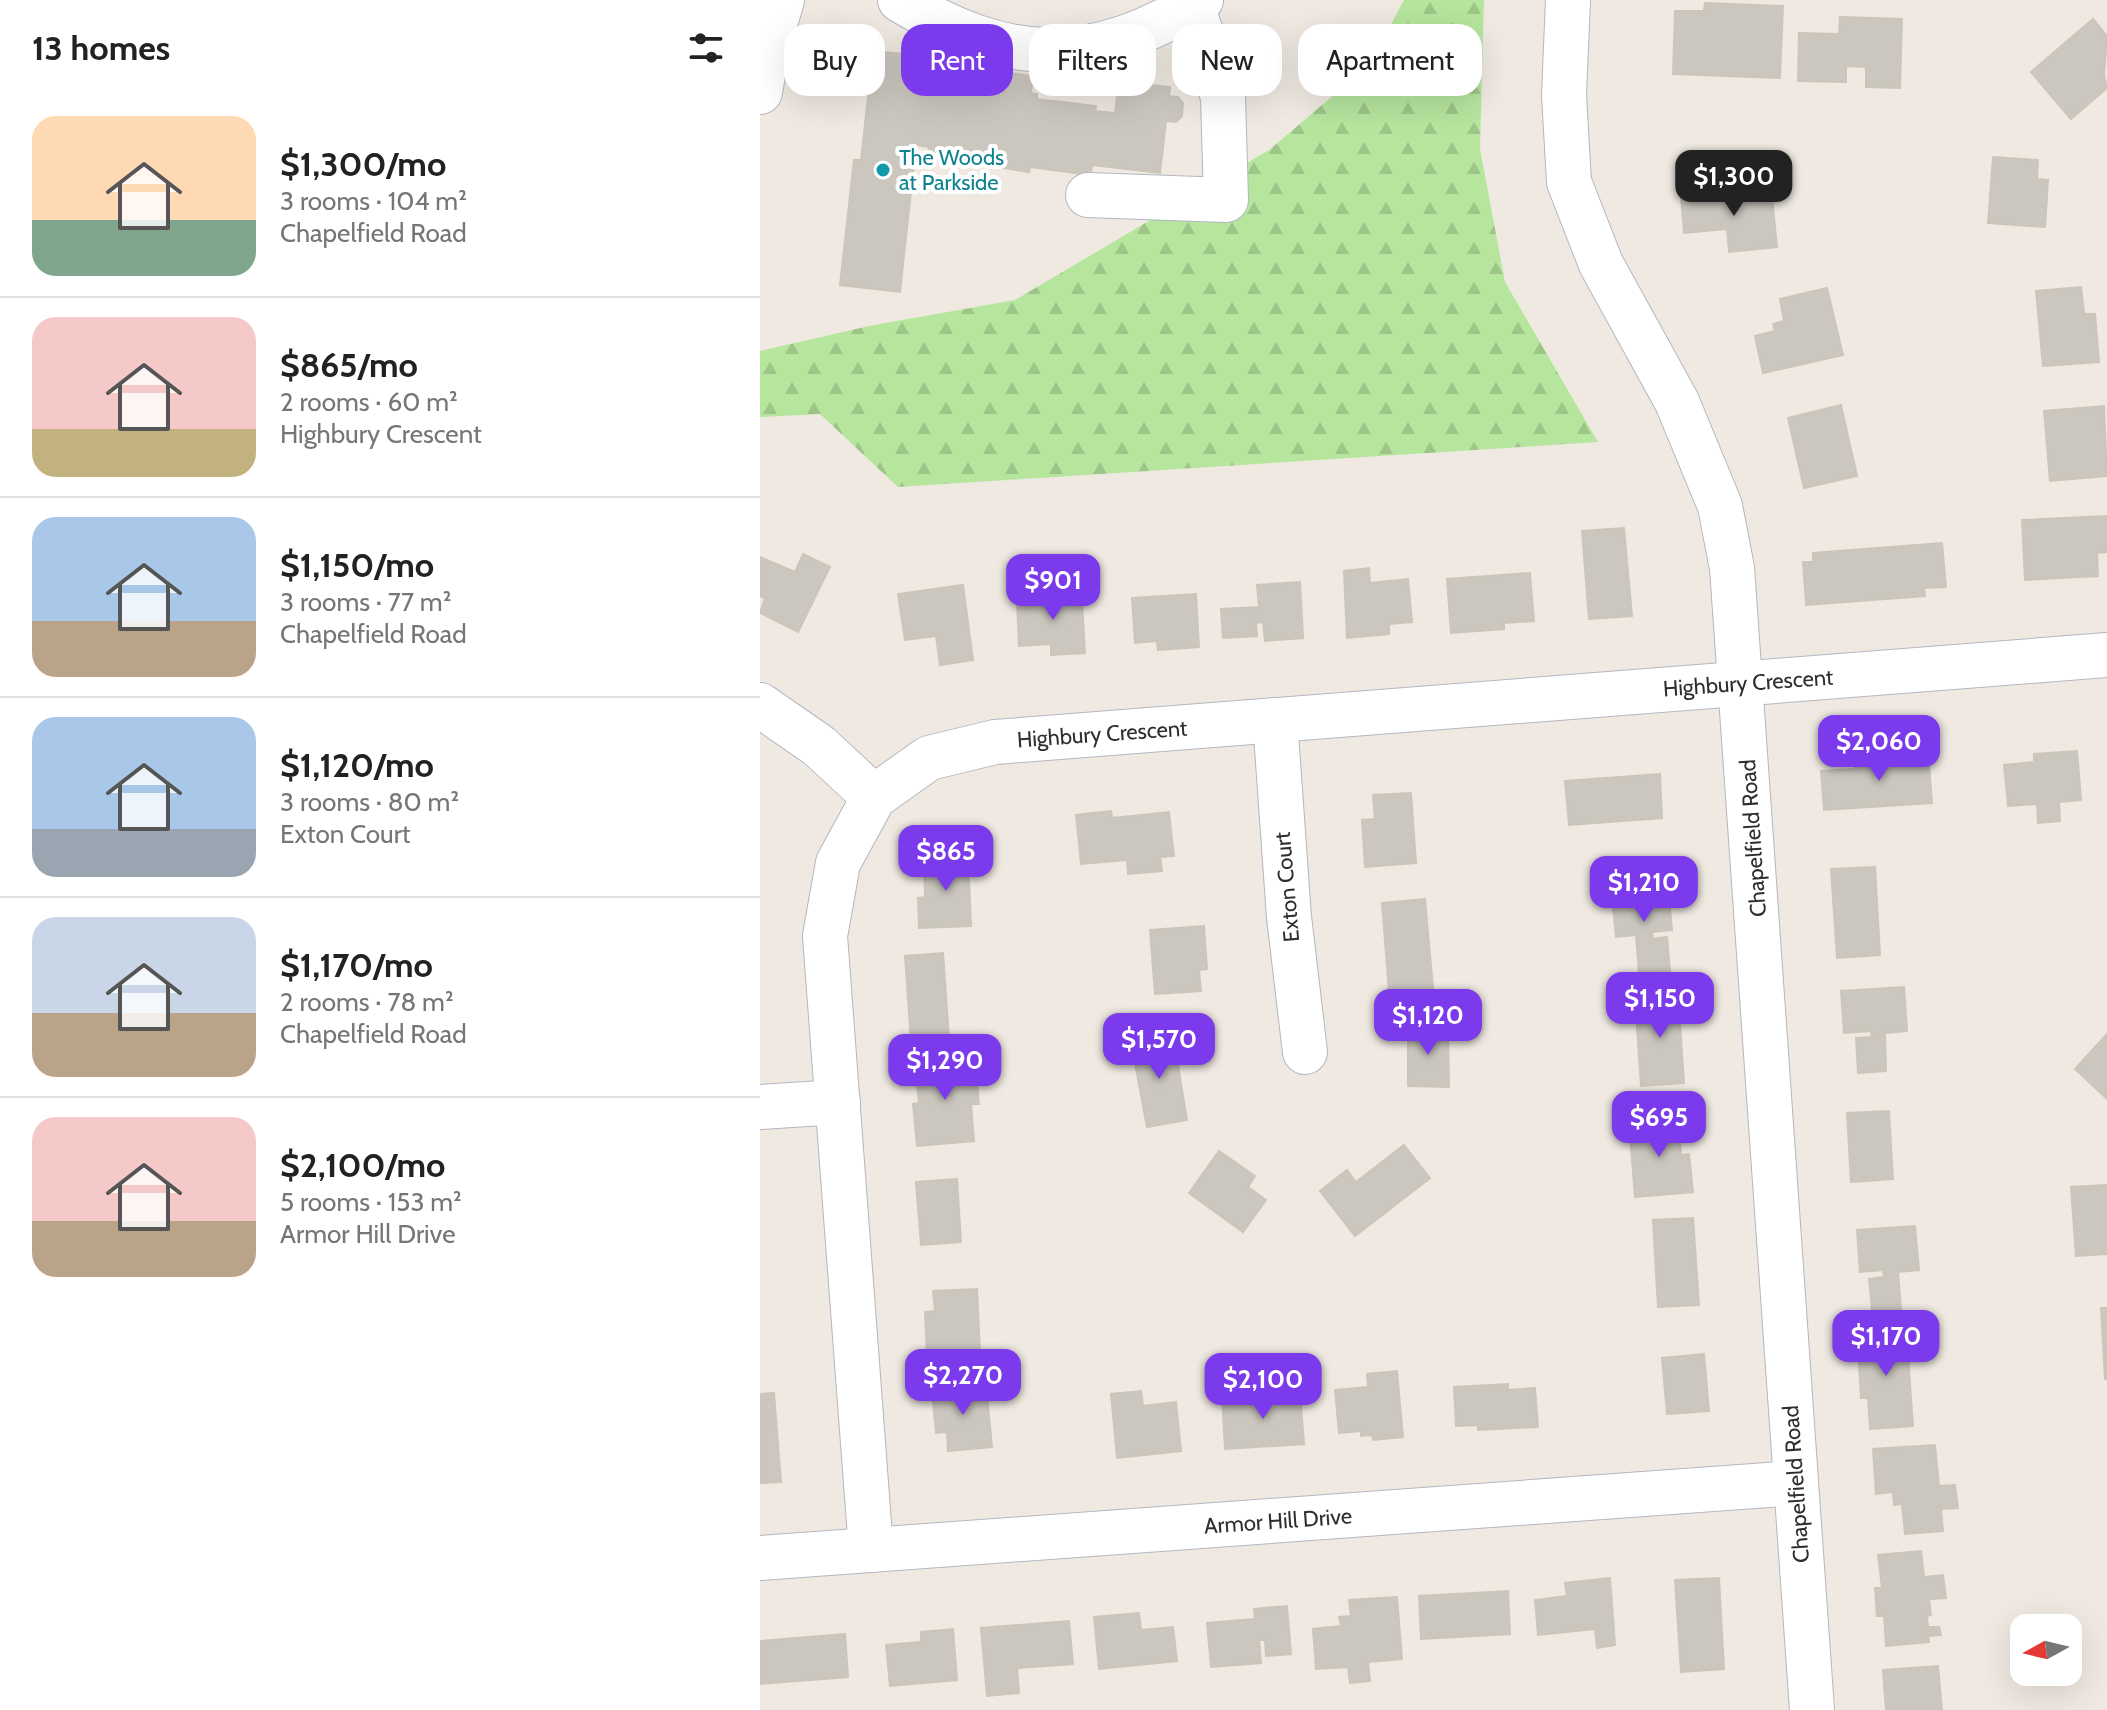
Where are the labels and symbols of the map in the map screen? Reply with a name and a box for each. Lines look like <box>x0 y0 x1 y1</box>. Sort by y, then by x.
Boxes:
place label: The Woods at Parkside <box>899 144 1004 196</box>
pin: $1,300 <box>1669 150 1799 218</box>
marker: The Woods at Parkside <box>874 161 892 179</box>
pin: $901 <box>1006 554 1100 622</box>
street label: Highbury Crescent <box>1662 664 1835 702</box>
street label: Highbury Crescent <box>1016 715 1189 753</box>
pin: $2,060 <box>1814 715 1944 783</box>
street label: Chapelfield Road <box>1734 758 1772 918</box>
pin: $865 <box>899 825 993 893</box>
street label: Exton Court <box>1269 830 1305 943</box>
pin: $1,210 <box>1579 856 1709 924</box>
pin: $1,150 <box>1595 972 1725 1040</box>
pin: $1,120 <box>1363 989 1493 1057</box>
pin: $1,570 <box>1094 1013 1224 1081</box>
pin: $1,290 <box>880 1034 1010 1102</box>
pin: $695 <box>1612 1091 1706 1159</box>
pin: $1,170 <box>1821 1310 1951 1378</box>
pin: $2,270 <box>898 1349 1028 1417</box>
pin: $2,100 <box>1198 1353 1328 1421</box>
street label: Chapelfield Road <box>1777 1404 1815 1564</box>
street label: Armor Hill Drive <box>1203 1502 1353 1540</box>
north arrow <box>2010 1614 2082 1686</box>

